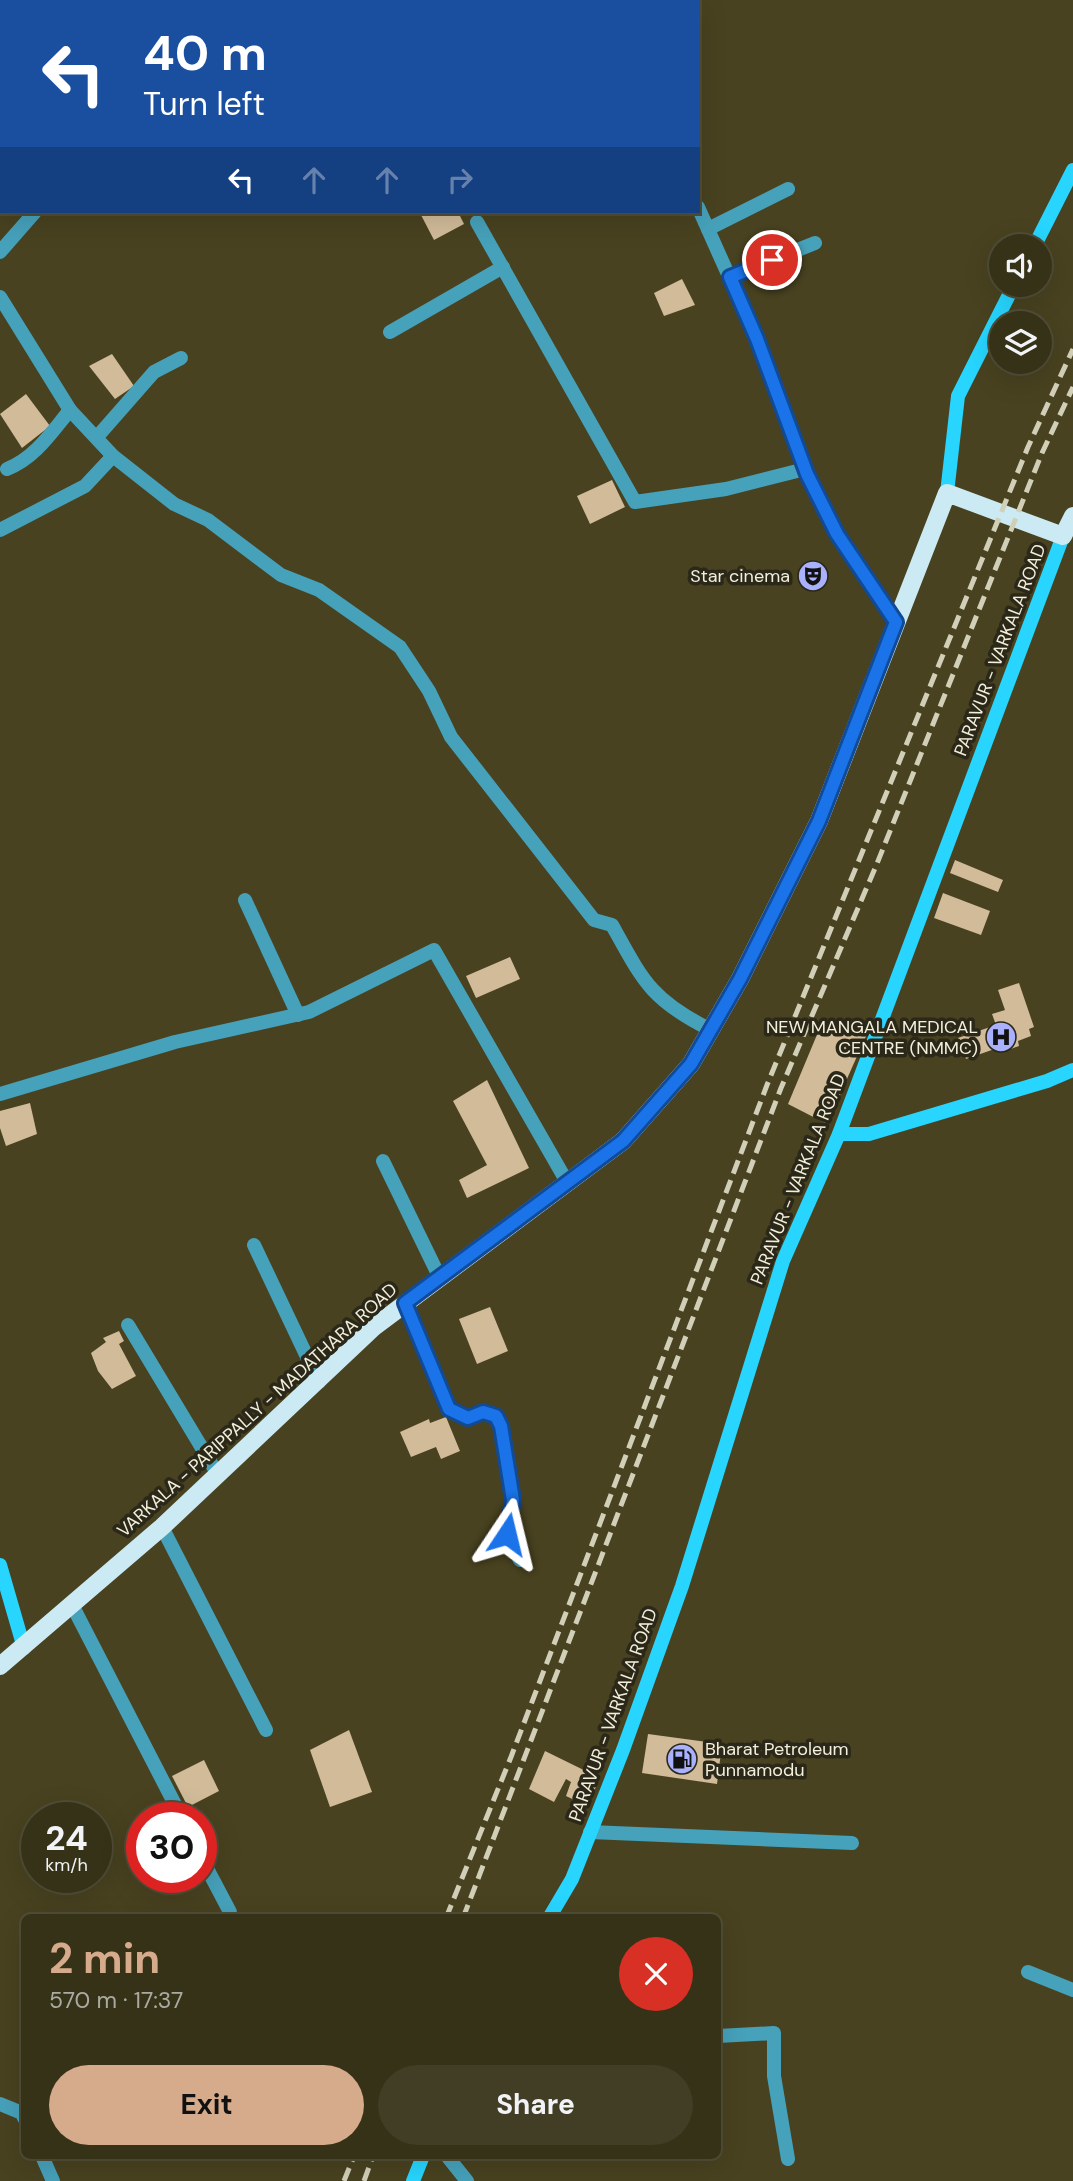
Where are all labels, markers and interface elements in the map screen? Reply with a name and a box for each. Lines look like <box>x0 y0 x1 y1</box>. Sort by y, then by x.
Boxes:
text: 40 m <box>143 21 267 85</box>
icon: left <box>28 28 119 119</box>
text: Turn left <box>143 83 265 125</box>
icon: left <box>222 161 260 199</box>
icon: ahead <box>295 161 333 199</box>
icon: ahead <box>368 161 406 199</box>
icon: right <box>441 161 479 199</box>
pin <box>742 230 802 290</box>
map controls <box>989 234 1052 374</box>
button: sound <box>989 234 1052 297</box>
icon: arrive <box>753 241 791 279</box>
button: layers <box>989 311 1052 374</box>
street label: PARAVUR - VARKALA ROAD <box>948 541 1052 759</box>
theatre icon: Star cinema <box>796 559 830 593</box>
place label: Star cinema <box>690 564 790 588</box>
place label: NEW MANGALA MEDICAL CENTRE (NMMC) <box>766 1015 978 1060</box>
hospital icon: NEW MANGALA MEDICAL CENTRE (NMMC) <box>984 1020 1018 1054</box>
street label: PARAVUR - VARKALA ROAD <box>745 1070 851 1288</box>
street label: VARKALA - PARIPPALLY - MADATHARA ROAD <box>112 1278 402 1542</box>
position arrow <box>470 1497 544 1571</box>
street label: PARAVUR - VARKALA ROAD <box>563 1605 663 1825</box>
place label: Bharat Petroleum Punnamodu <box>705 1737 849 1782</box>
fuel station icon: Bharat Petroleum Punnamodu <box>665 1742 699 1776</box>
speed limit sign: 30 <box>126 1802 217 1893</box>
text: 24 <box>45 1815 88 1861</box>
text: km/h <box>45 1853 88 1877</box>
text: 2 min <box>49 1931 160 1986</box>
button: close <box>619 1937 693 2011</box>
text: 570 m · 17:37 <box>49 1985 183 2015</box>
button: Exit <box>49 2065 364 2145</box>
button: Share <box>378 2065 693 2145</box>

